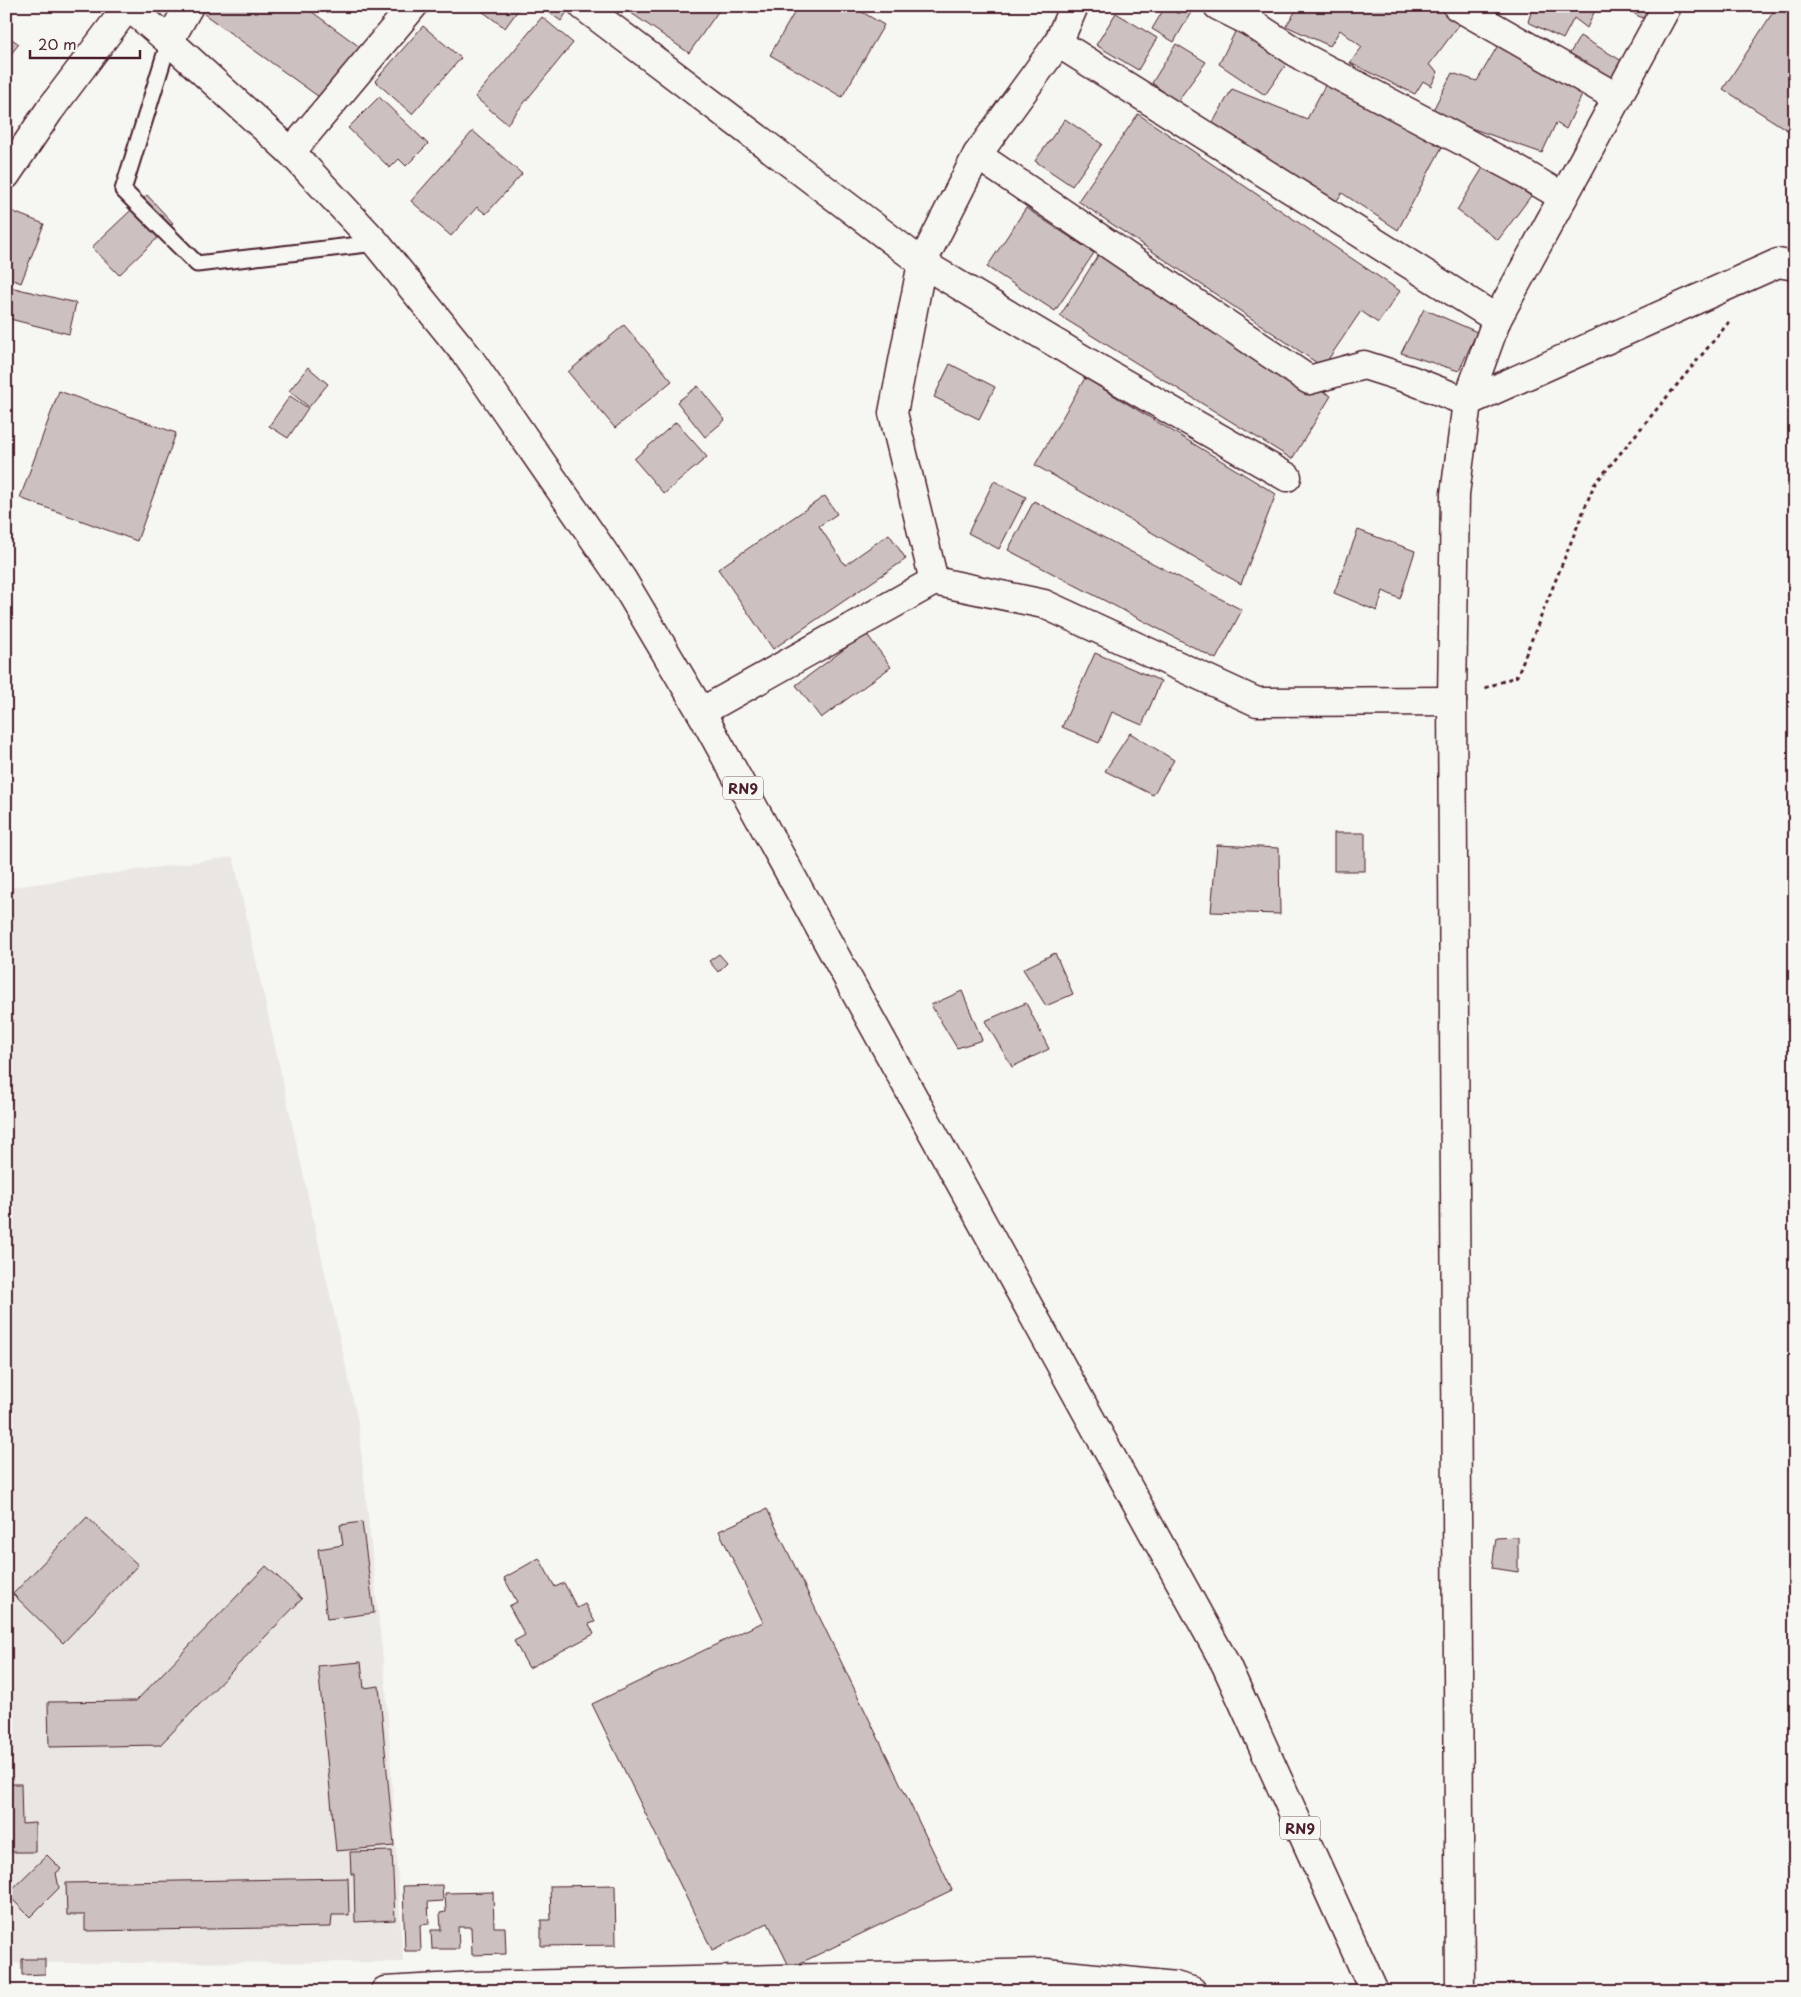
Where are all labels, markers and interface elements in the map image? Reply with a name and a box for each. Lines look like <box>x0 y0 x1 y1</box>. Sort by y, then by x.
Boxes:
scale bar <box>30 28 140 60</box>
text: 20 m <box>38 32 77 55</box>
road number: RN9 <box>723 776 763 800</box>
road number: RN9 <box>1280 1816 1320 1840</box>

